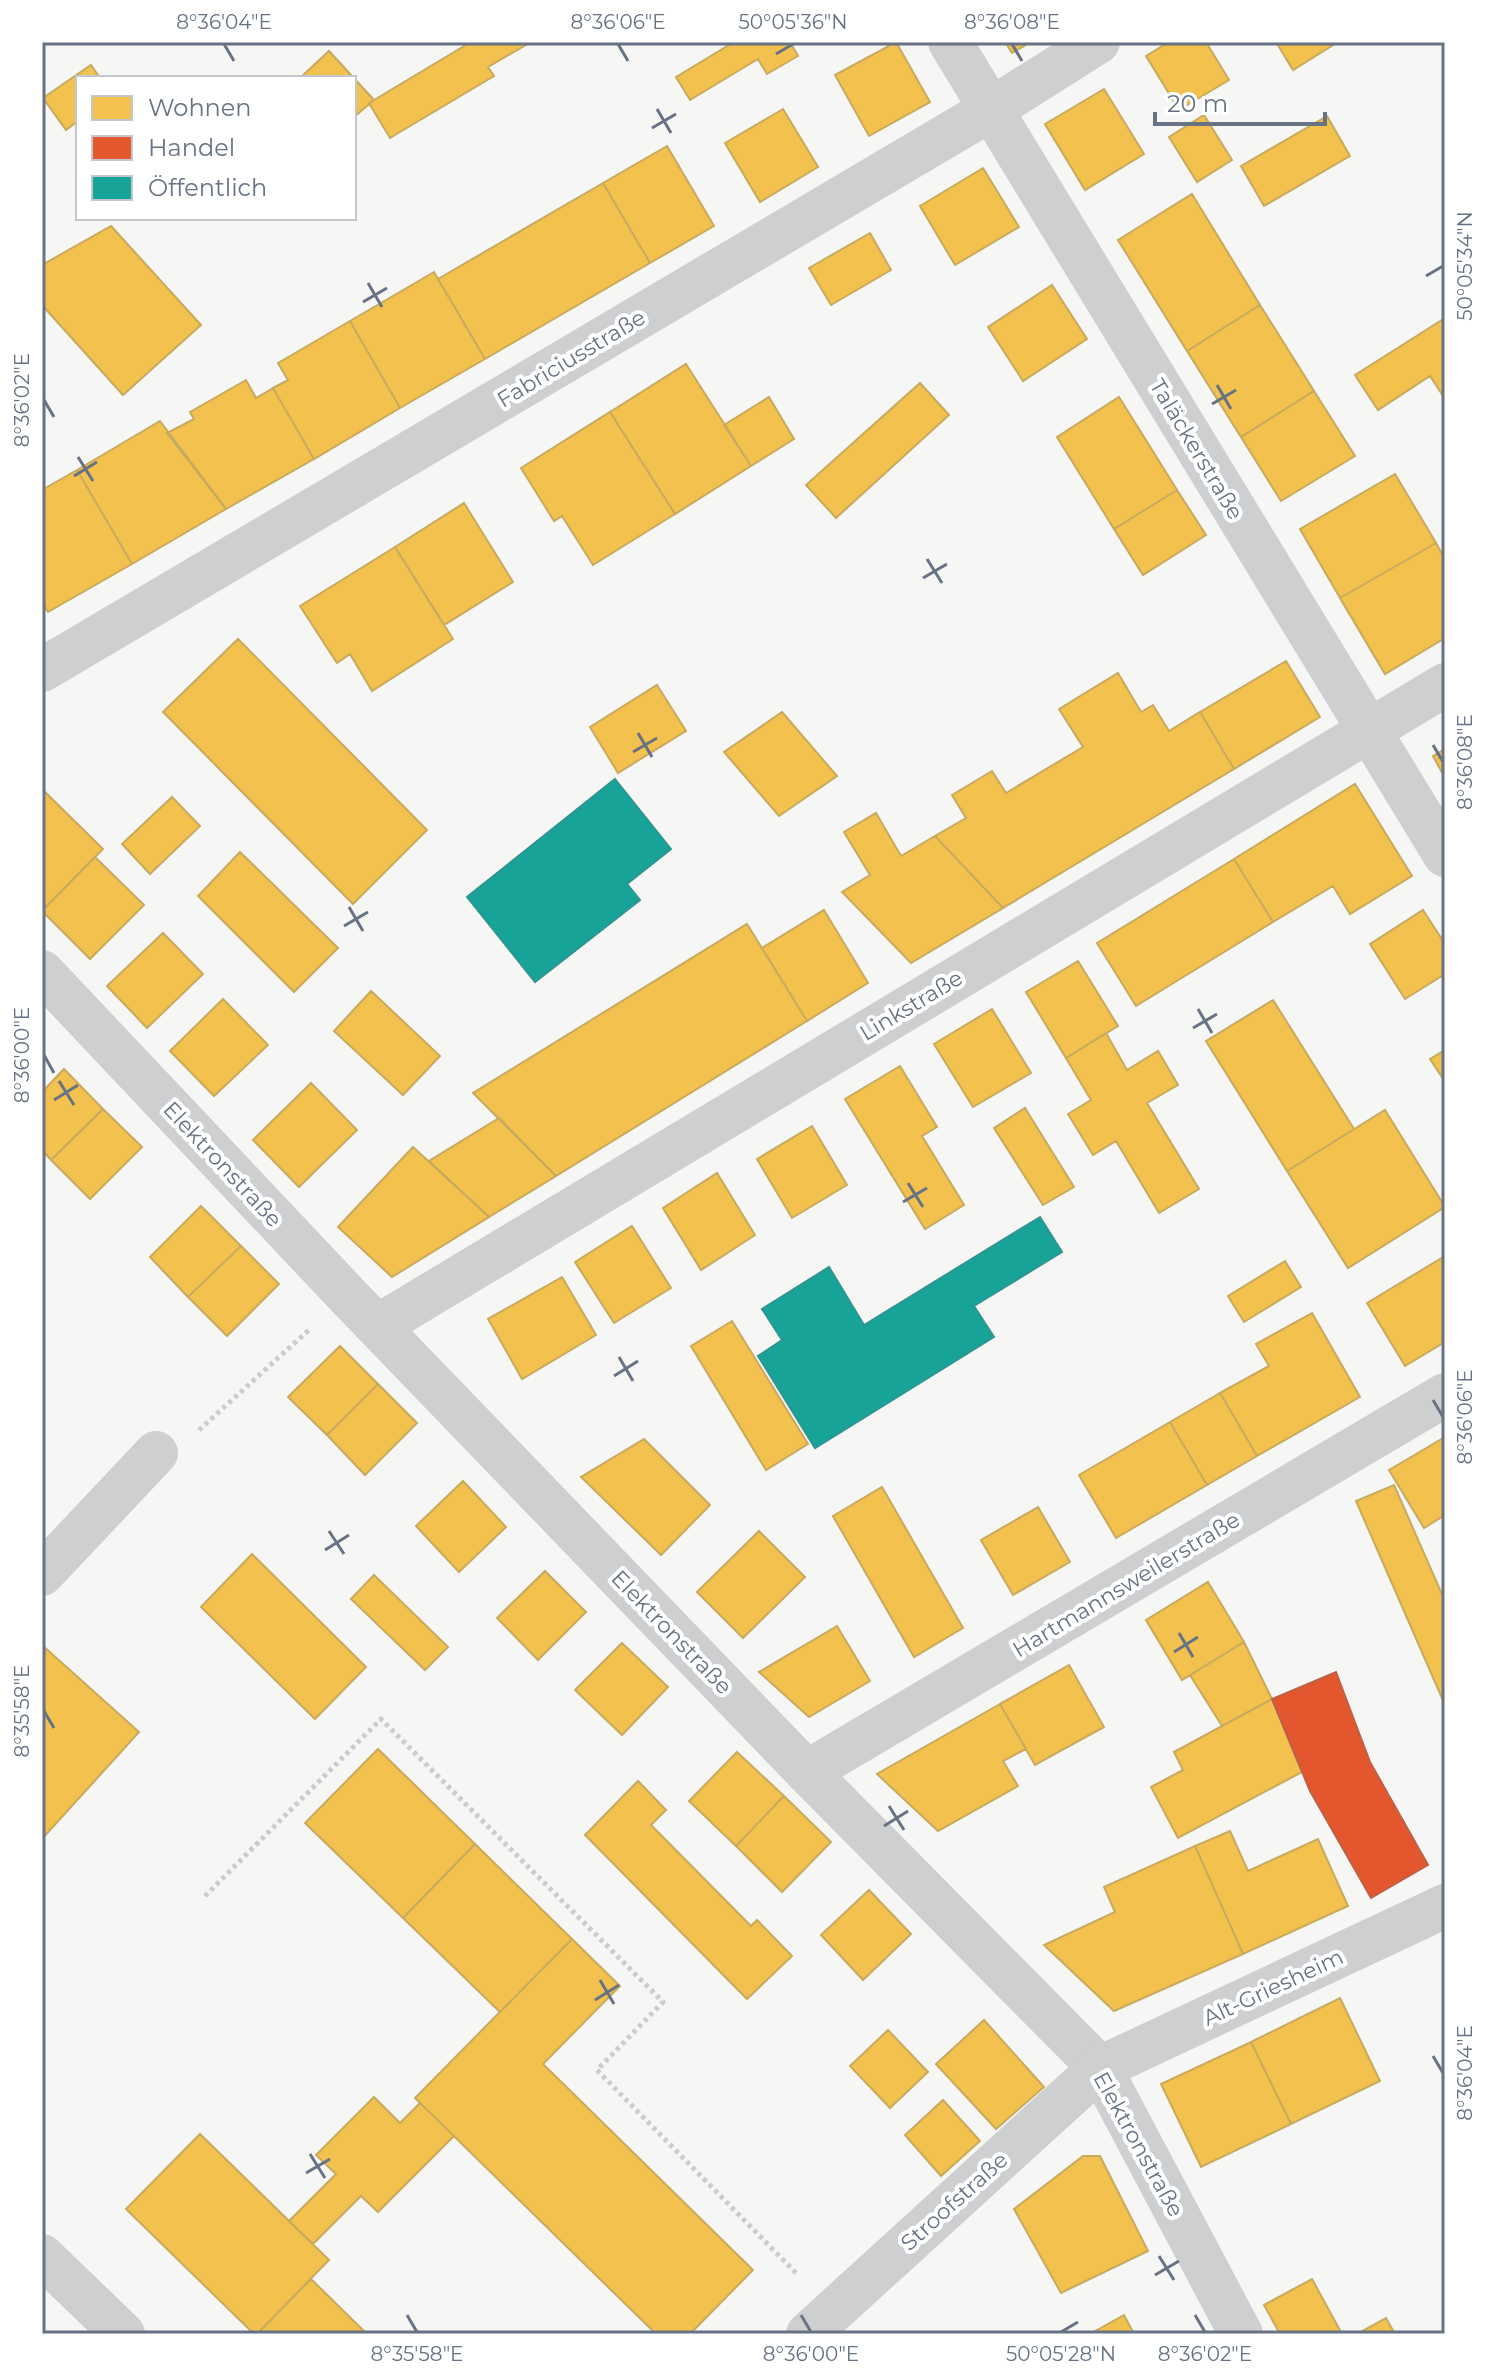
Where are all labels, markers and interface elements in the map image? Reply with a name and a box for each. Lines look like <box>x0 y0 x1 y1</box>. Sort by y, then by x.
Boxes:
text: 8°36'04"E <box>176 10 272 34</box>
text: 8°36'06"E <box>570 10 666 34</box>
text: 50°05'36"N <box>738 10 848 34</box>
text: 8°36'08"E <box>964 10 1060 34</box>
legend <box>76 76 356 220</box>
scale bar <box>1155 76 1325 126</box>
text: 20 m <box>1167 89 1228 118</box>
text: Wohnen <box>148 93 252 122</box>
text: Handel <box>148 133 235 162</box>
text: Öffentlich <box>148 173 267 202</box>
text: 50°05'34"N <box>1453 211 1477 321</box>
street label: Fabriciusstraße <box>492 304 650 413</box>
text: 8°36'02"E <box>10 353 34 447</box>
street label: Taläckerstraße <box>1144 374 1249 525</box>
text: 8°36'08"E <box>1453 714 1477 810</box>
street label: Linkstraße <box>855 964 968 1047</box>
text: 8°36'00"E <box>10 1007 34 1103</box>
street label: Elektronstraße <box>158 1096 288 1233</box>
text: 8°36'06"E <box>1453 1369 1477 1465</box>
street label: Hartmannsweilerstraße <box>1008 1506 1245 1663</box>
street label: Elektronstraße <box>606 1565 738 1700</box>
text: 8°35'58"E <box>10 1664 34 1758</box>
street label: Alt-Griesheim <box>1199 1943 1348 2032</box>
text: 8°36'04"E <box>1453 2025 1477 2121</box>
street label: Elektronstraße <box>1088 2067 1190 2222</box>
street label: Stroofstraße <box>895 2146 1013 2256</box>
text: 8°35'58"E <box>370 2342 464 2366</box>
text: 8°36'00"E <box>763 2342 859 2366</box>
text: 50°05'28"N <box>1006 2342 1116 2366</box>
text: 8°36'02"E <box>1158 2342 1252 2366</box>

